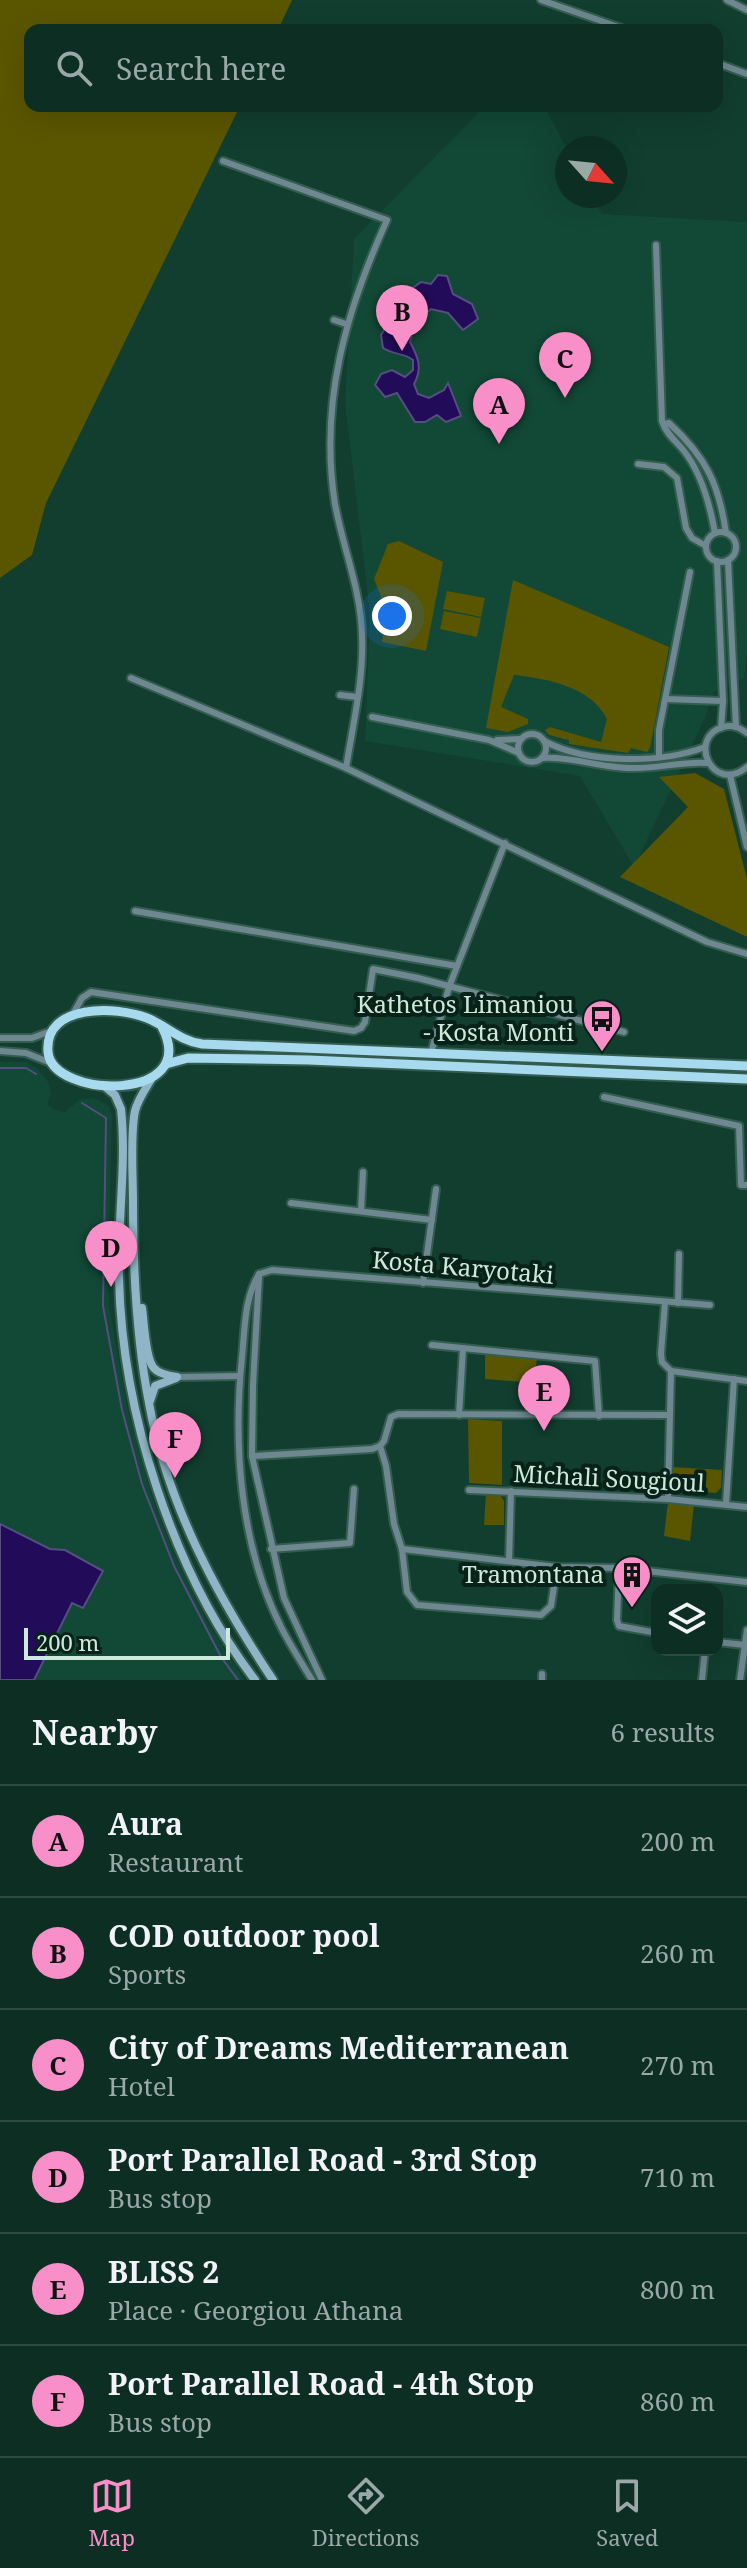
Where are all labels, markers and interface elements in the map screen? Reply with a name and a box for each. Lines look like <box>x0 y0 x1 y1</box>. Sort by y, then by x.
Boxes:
search box <box>24 24 723 112</box>
icon: search <box>52 46 96 90</box>
text: Search here <box>116 48 286 89</box>
north arrow <box>555 136 627 208</box>
pin: B <box>376 285 428 351</box>
pin: C <box>539 332 591 398</box>
pin: A <box>473 378 525 444</box>
your location <box>372 596 412 636</box>
place label: Kathetos Limaniou - Kosta Monti <box>357 987 574 1048</box>
bus stop icon: Kathetos Limaniou - Kosta Monti <box>581 998 623 1053</box>
pin: D <box>85 1221 137 1287</box>
street label: Kosta Karyotaki <box>371 1242 555 1291</box>
pin: E <box>518 1365 570 1431</box>
pin: F <box>149 1412 201 1478</box>
street label: Michali Sougioul <box>513 1456 706 1499</box>
building icon: Tramontana <box>611 1554 653 1609</box>
place label: Tramontana <box>462 1557 604 1590</box>
map controls <box>651 1584 723 1656</box>
button: layers <box>651 1584 723 1656</box>
scale bar <box>24 1624 230 1660</box>
text: 200 m <box>36 1627 99 1657</box>
text: Nearby <box>32 1709 158 1755</box>
text: 6 results <box>610 1714 715 1750</box>
text: Aura <box>108 1803 183 1844</box>
text: A <box>48 1823 68 1859</box>
text: 200 m <box>640 1823 715 1859</box>
text: Restaurant <box>108 1844 243 1880</box>
text: COD outdoor pool <box>108 1915 380 1956</box>
text: B <box>49 1935 67 1971</box>
text: 260 m <box>640 1935 715 1971</box>
text: Sports <box>108 1956 186 1992</box>
text: City of Dreams Mediterranean <box>108 2027 569 2068</box>
text: C <box>49 2047 67 2083</box>
text: 270 m <box>640 2047 715 2083</box>
text: Hotel <box>108 2068 175 2104</box>
text: Port Parallel Road - 3rd Stop <box>108 2139 537 2180</box>
text: D <box>48 2159 68 2195</box>
text: 710 m <box>640 2159 715 2195</box>
text: Bus stop <box>108 2180 212 2216</box>
text: BLISS 2 <box>108 2251 219 2292</box>
text: E <box>50 2271 66 2307</box>
text: 800 m <box>640 2271 715 2307</box>
text: Place · Georgiou Athana <box>108 2292 403 2328</box>
text: Port Parallel Road - 4th Stop <box>108 2363 534 2404</box>
text: F <box>50 2383 66 2419</box>
text: 860 m <box>640 2383 715 2419</box>
text: Bus stop <box>108 2404 212 2440</box>
tab: Map <box>88 2474 135 2552</box>
tab: Directions <box>312 2474 419 2552</box>
tab: Saved <box>596 2474 659 2552</box>

